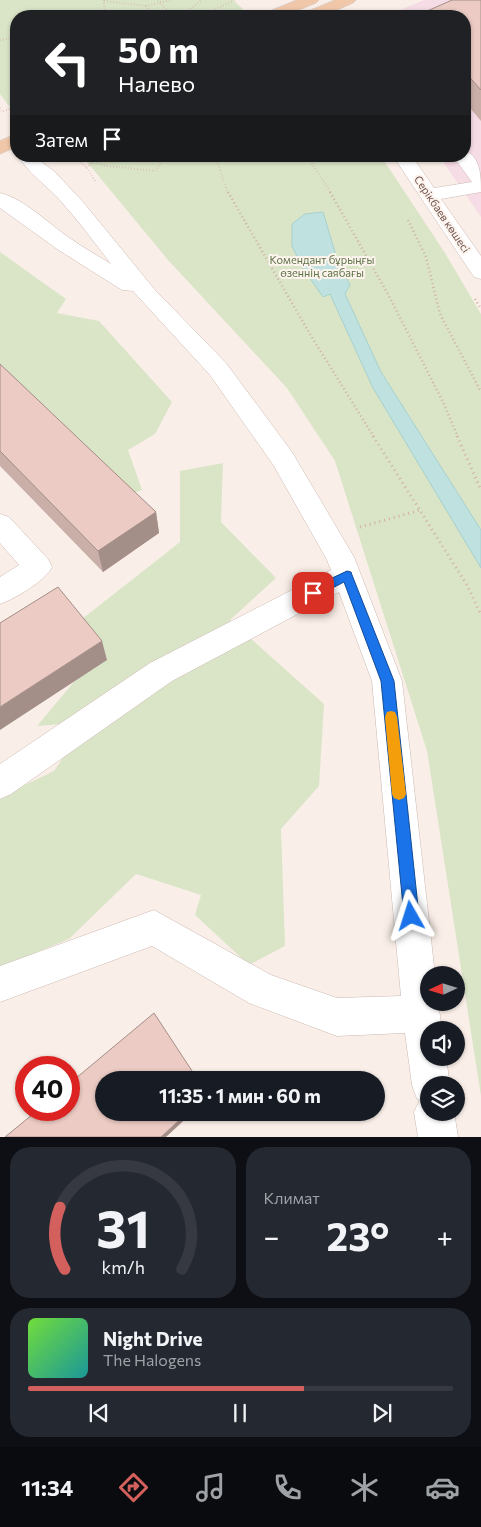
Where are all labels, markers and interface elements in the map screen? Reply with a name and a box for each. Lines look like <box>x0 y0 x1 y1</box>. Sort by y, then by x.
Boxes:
text: 50 m <box>118 27 199 70</box>
icon: left <box>35 30 100 95</box>
text: Налево <box>118 70 195 97</box>
icon: arrive <box>98 125 126 153</box>
text: Затем <box>35 128 88 151</box>
street label: Серікбаев көшесі <box>412 173 473 255</box>
park label: Комендант бұрыңғы өзеннің саябағы <box>270 253 374 279</box>
pin <box>292 572 334 614</box>
icon: arrive <box>299 579 327 607</box>
position arrow <box>384 889 436 941</box>
north arrow <box>420 966 465 1011</box>
map controls <box>420 966 465 1121</box>
button: sound <box>420 1021 465 1066</box>
speed limit sign: 40 <box>15 1056 80 1121</box>
button: layers <box>420 1076 465 1121</box>
text: 11:35 · 1 мин · 60 m <box>159 1084 321 1107</box>
text: Климат <box>264 1188 320 1207</box>
text: 31 <box>96 1195 150 1259</box>
text: 23° <box>327 1212 389 1259</box>
text: − <box>264 1219 279 1253</box>
text: + <box>437 1219 453 1253</box>
text: km/h <box>101 1256 144 1278</box>
text: Night Drive <box>103 1327 203 1350</box>
text: The Halogens <box>103 1350 201 1369</box>
icon: previous <box>85 1399 113 1427</box>
icon: pause <box>226 1399 254 1427</box>
icon: next <box>368 1399 396 1427</box>
icon: directions <box>116 1470 151 1505</box>
icon: music <box>193 1470 228 1505</box>
icon: phone <box>270 1470 305 1505</box>
icon: climate <box>347 1470 382 1505</box>
icon: car <box>425 1470 460 1505</box>
text: 11:34 <box>21 1474 73 1501</box>

